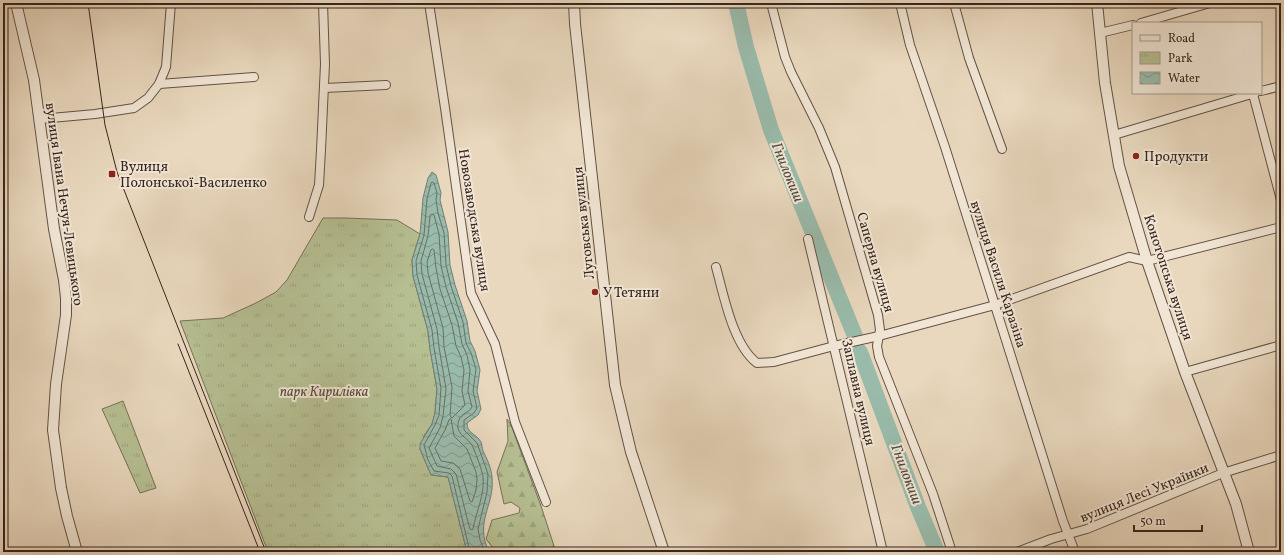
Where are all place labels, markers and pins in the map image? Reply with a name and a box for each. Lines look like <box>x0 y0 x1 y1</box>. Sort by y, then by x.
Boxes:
place label: Продукти <box>1144 148 1209 167</box>
marker: Продукти <box>1131 151 1141 161</box>
place label: Вулиця Полонської-Василенко <box>120 158 267 193</box>
marker: Вулиця Полонської-Василенко <box>107 169 117 179</box>
place label: У Тетяни <box>603 284 660 303</box>
marker: У Тетяни <box>590 287 600 297</box>

